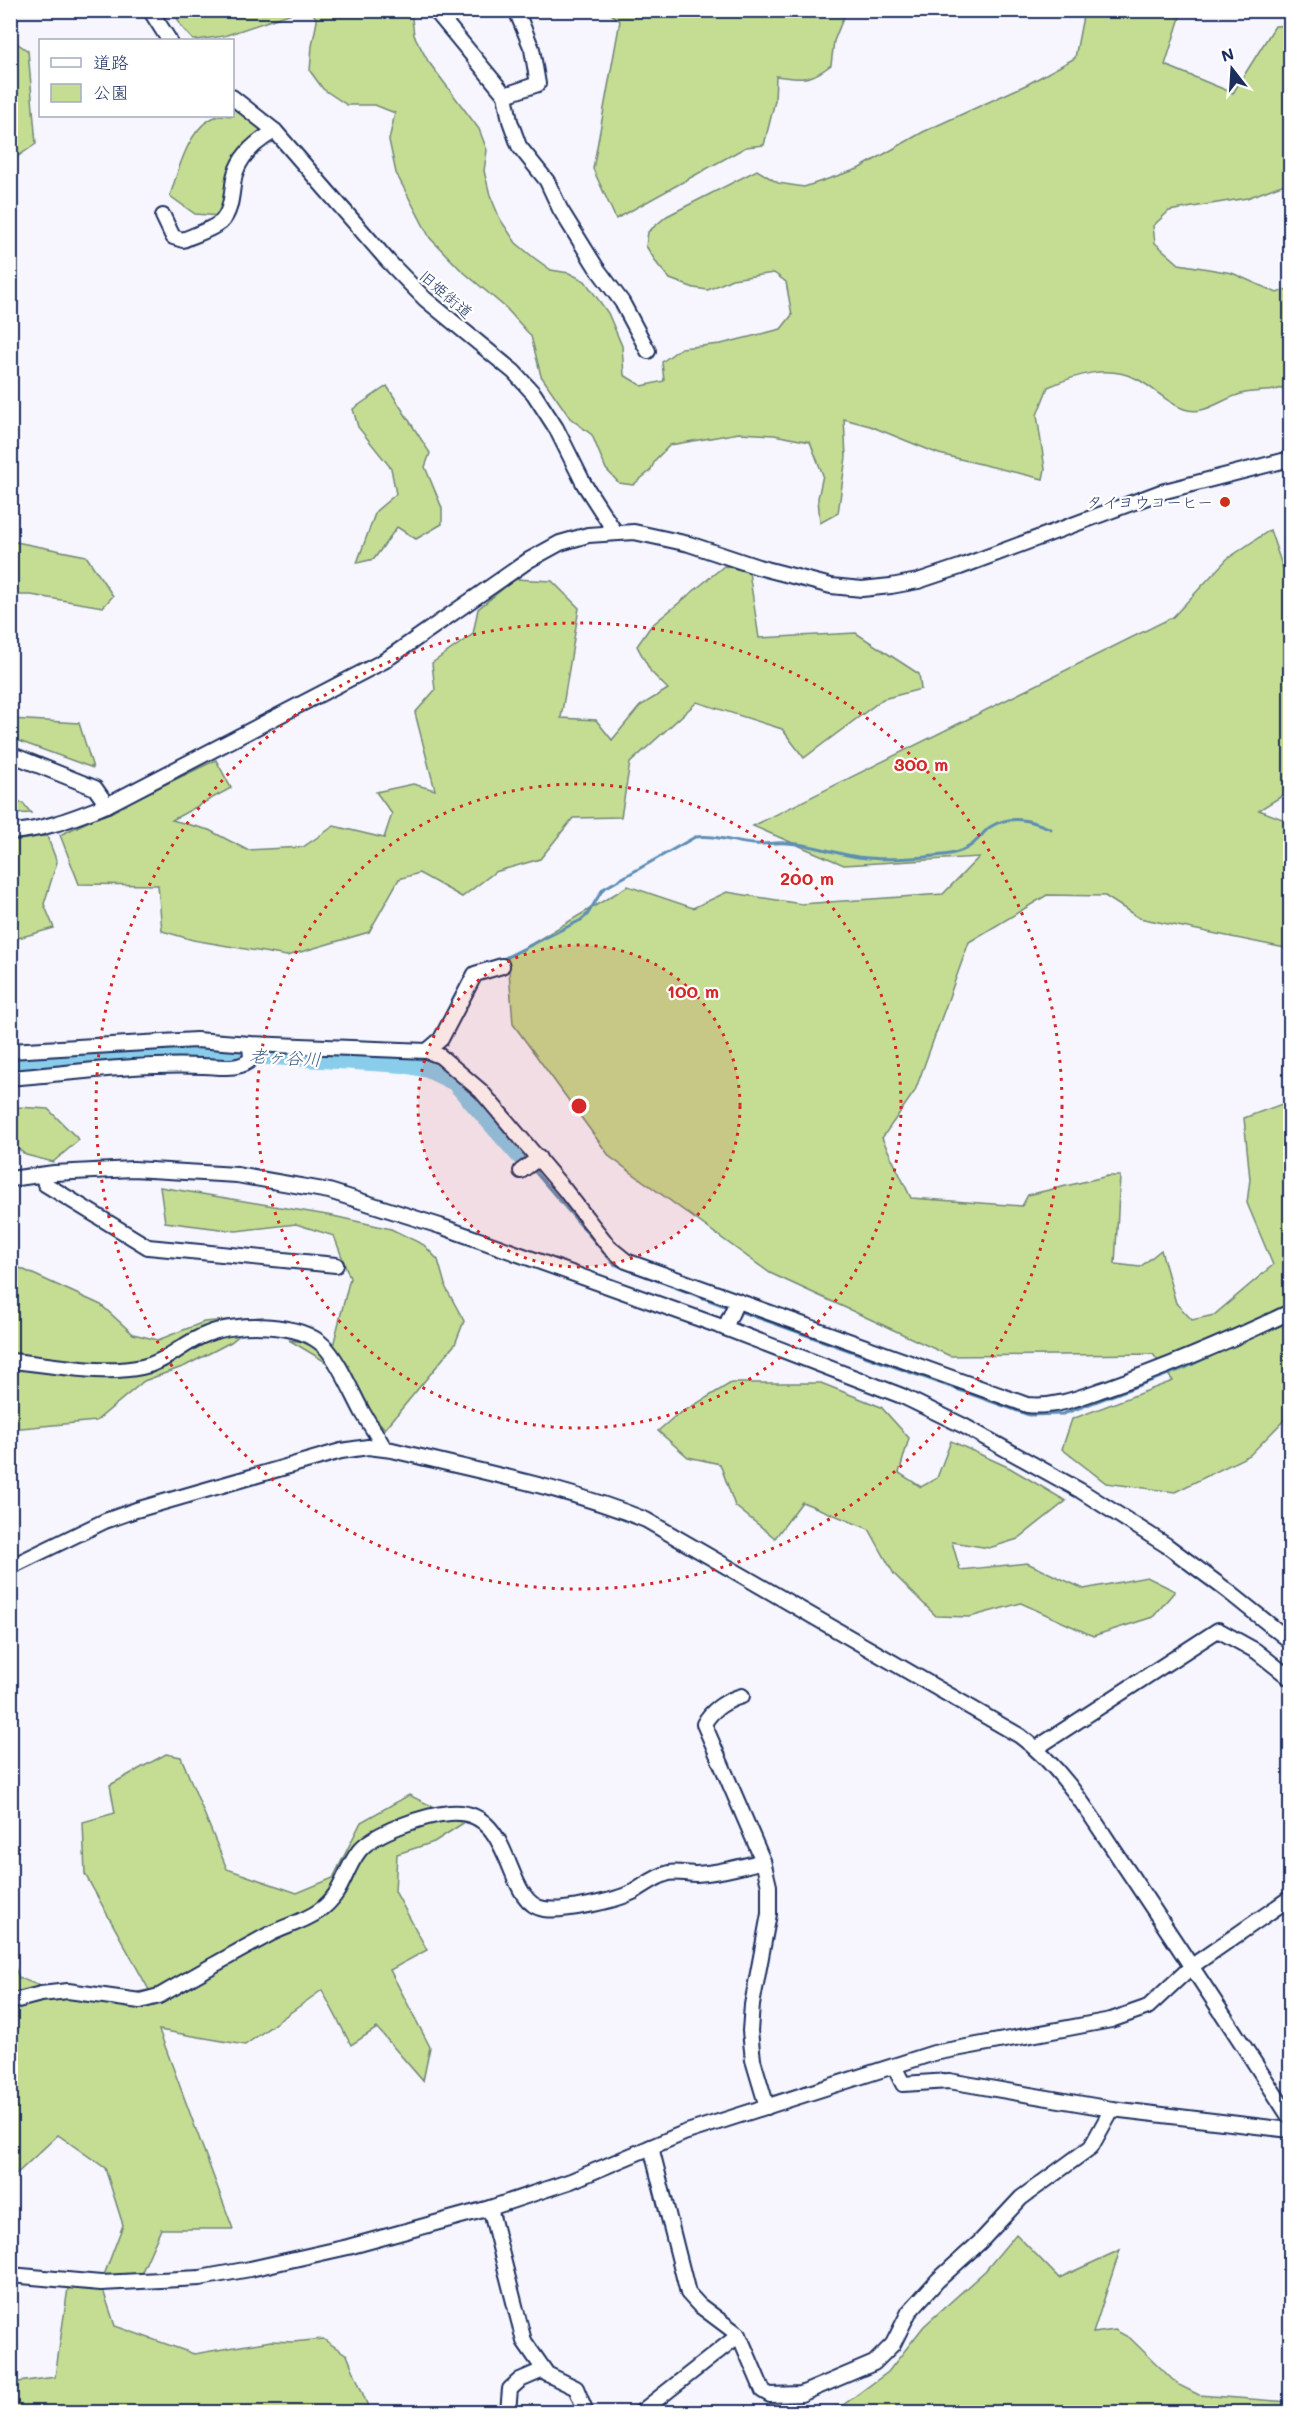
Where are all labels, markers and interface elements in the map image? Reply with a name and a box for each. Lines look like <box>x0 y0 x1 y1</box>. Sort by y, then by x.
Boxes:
legend <box>39 39 234 117</box>
north arrow <box>1202 39 1262 99</box>
text: N <box>1219 42 1236 66</box>
text: 道路 <box>93 50 129 74</box>
text: 公園 <box>93 80 129 104</box>
street label: 旧姫街道 <box>415 265 477 323</box>
place label: タイヨウコーヒー <box>1087 491 1213 512</box>
marker: タイヨウコーヒー <box>1218 495 1232 509</box>
text: 300 m <box>894 752 948 776</box>
text: 200 m <box>780 866 834 890</box>
text: 100 m <box>667 979 719 1003</box>
water label: 老ヶ谷川 <box>248 1043 322 1071</box>
centre of rings <box>569 1096 589 1116</box>

